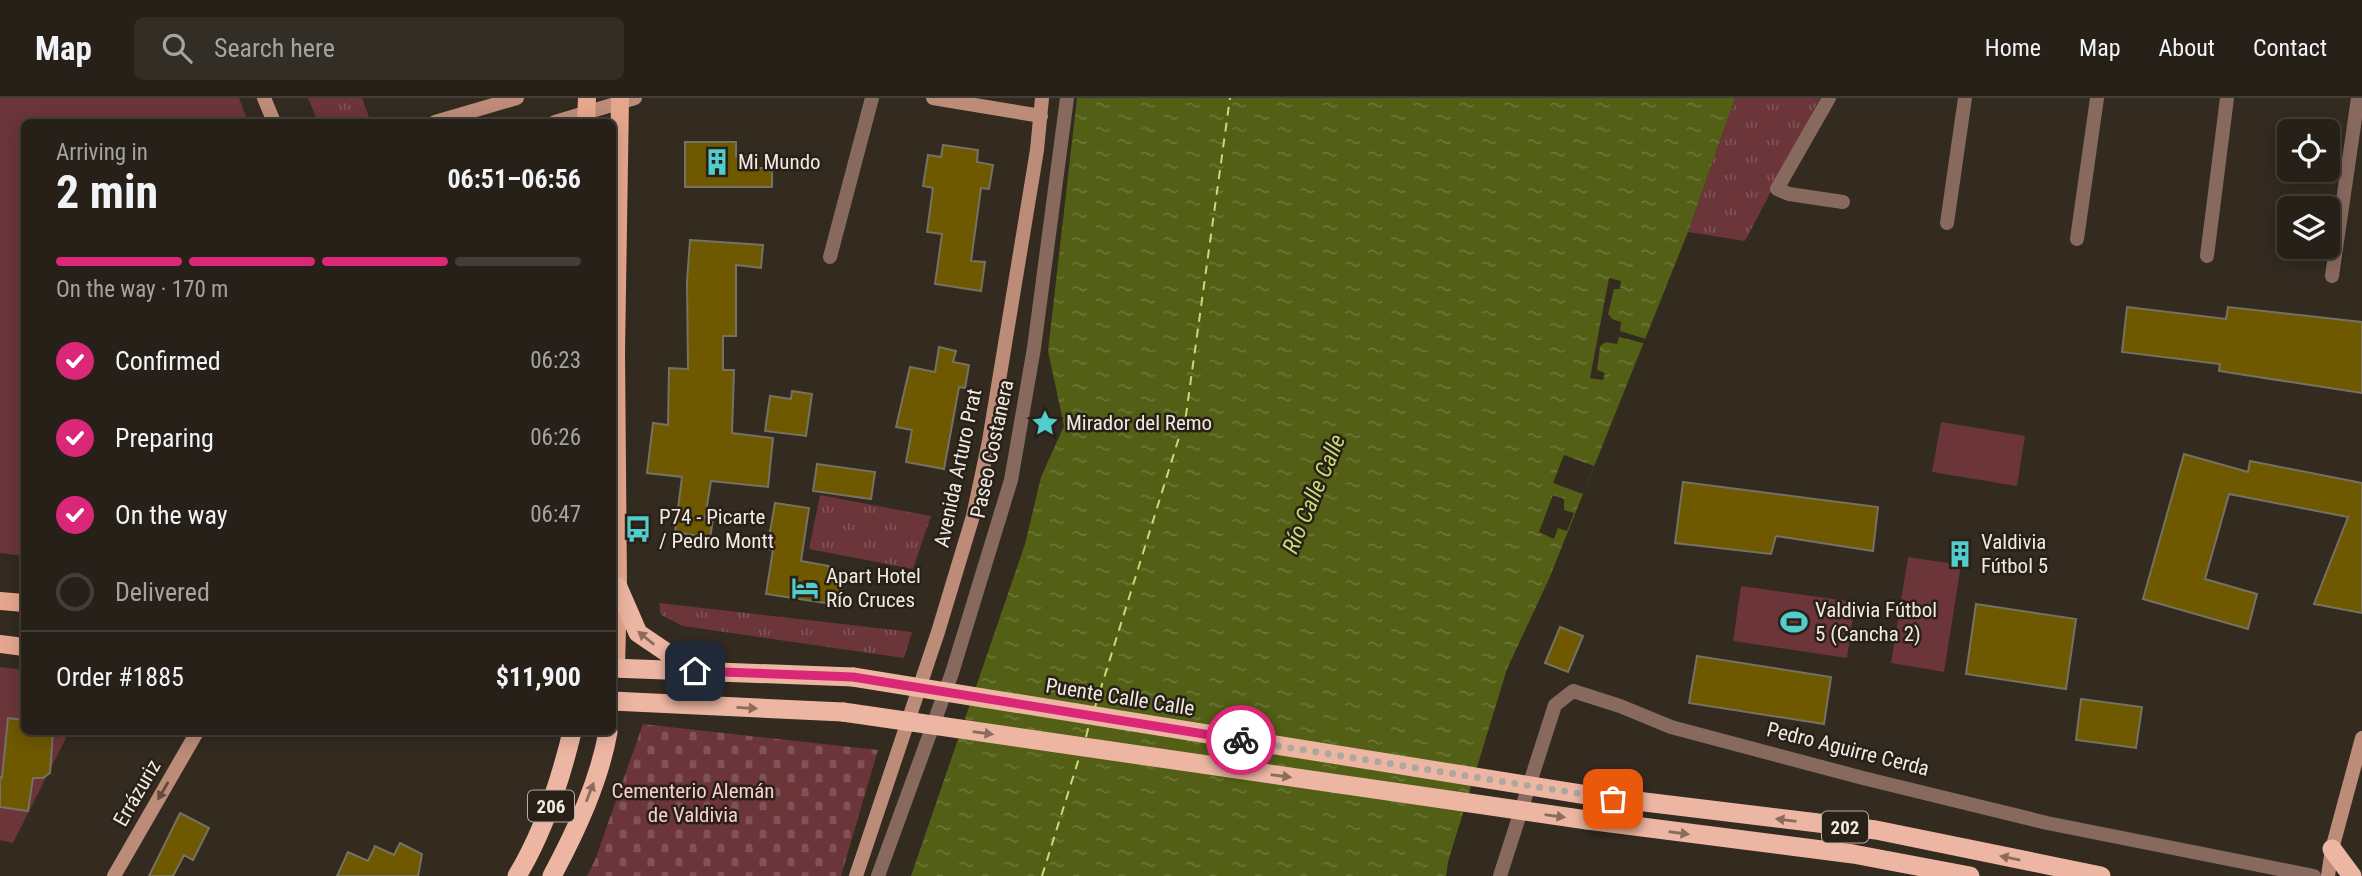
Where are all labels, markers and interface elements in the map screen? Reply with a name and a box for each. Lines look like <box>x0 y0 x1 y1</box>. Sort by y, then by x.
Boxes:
search box <box>134 17 624 80</box>
text: Map <box>35 29 92 68</box>
icon: search <box>158 29 196 67</box>
text: Search here <box>214 33 335 63</box>
text: Home <box>1985 34 2041 62</box>
text: Map <box>2079 34 2121 62</box>
text: About <box>2159 34 2215 62</box>
text: Contact <box>2253 34 2327 62</box>
map controls <box>2277 119 2340 259</box>
button: locate <box>2277 119 2340 182</box>
text: Arriving in <box>56 139 148 166</box>
building icon: Mi Mundo <box>702 147 732 177</box>
place label: Mi Mundo <box>738 150 821 174</box>
text: 06:51–06:56 <box>447 164 581 194</box>
text: 2 min <box>56 165 158 219</box>
button: layers <box>2277 196 2340 259</box>
text: On the way · 170 m <box>56 276 228 303</box>
icon: check <box>56 342 94 380</box>
text: Confirmed <box>115 346 221 376</box>
text: 06:23 <box>530 347 581 374</box>
street label: Paseo Costanera <box>966 378 1018 520</box>
street label: Avenida Arturo Prat <box>929 387 987 549</box>
place icon: Mirador del Remo <box>1030 408 1060 438</box>
place label: Mirador del Remo <box>1066 411 1212 435</box>
icon: check <box>56 419 94 457</box>
text: Preparing <box>115 423 214 453</box>
text: 06:26 <box>530 424 581 451</box>
water label: Río Calle Calle <box>1277 430 1351 558</box>
icon: check <box>56 496 94 534</box>
text: On the way <box>115 500 228 530</box>
text: 06:47 <box>530 501 581 528</box>
place label: P74 - Picarte / Pedro Montt <box>659 505 774 553</box>
bus stop icon: P74 - Picarte / Pedro Montt <box>623 514 653 544</box>
place label: Valdivia Fútbol 5 <box>1981 530 2048 578</box>
building icon: Valdivia Fútbol 5 <box>1945 539 1975 569</box>
place label: Apart Hotel Río Cruces <box>826 564 921 612</box>
hotel icon: Apart Hotel Río Cruces <box>790 573 820 603</box>
text: Delivered <box>115 577 210 607</box>
place label: Valdivia Fútbol 5 (Cancha 2) <box>1815 598 1937 646</box>
sports icon: Valdivia Fútbol 5 (Cancha 2) <box>1779 607 1809 637</box>
one-way arrow <box>637 631 654 646</box>
pin <box>665 641 725 701</box>
icon: home <box>676 652 714 690</box>
text: Order #1885 <box>56 662 184 692</box>
text: $11,900 <box>496 662 581 692</box>
street label: Puente Calle Calle <box>1044 673 1196 721</box>
one-way arrow <box>736 702 758 713</box>
courier <box>1206 705 1276 775</box>
street label: Pedro Aguirre Cerda <box>1764 717 1932 781</box>
icon: bike <box>1222 721 1260 759</box>
one-way arrow <box>972 727 994 738</box>
street label: Errázuriz <box>108 756 166 830</box>
pin <box>1583 769 1643 829</box>
one-way arrow <box>1270 771 1292 782</box>
park label: Cementerio Alemán de Valdivia <box>611 779 775 827</box>
icon: bag <box>1594 780 1632 818</box>
one-way arrow <box>157 781 169 800</box>
one-way arrow <box>585 781 596 802</box>
road number: 206 <box>528 790 574 821</box>
one-way arrow <box>1544 810 1566 821</box>
road number: 202 <box>1822 812 1868 842</box>
one-way arrow <box>1775 814 1797 825</box>
one-way arrow <box>1668 828 1690 839</box>
one-way arrow <box>1999 853 2021 864</box>

